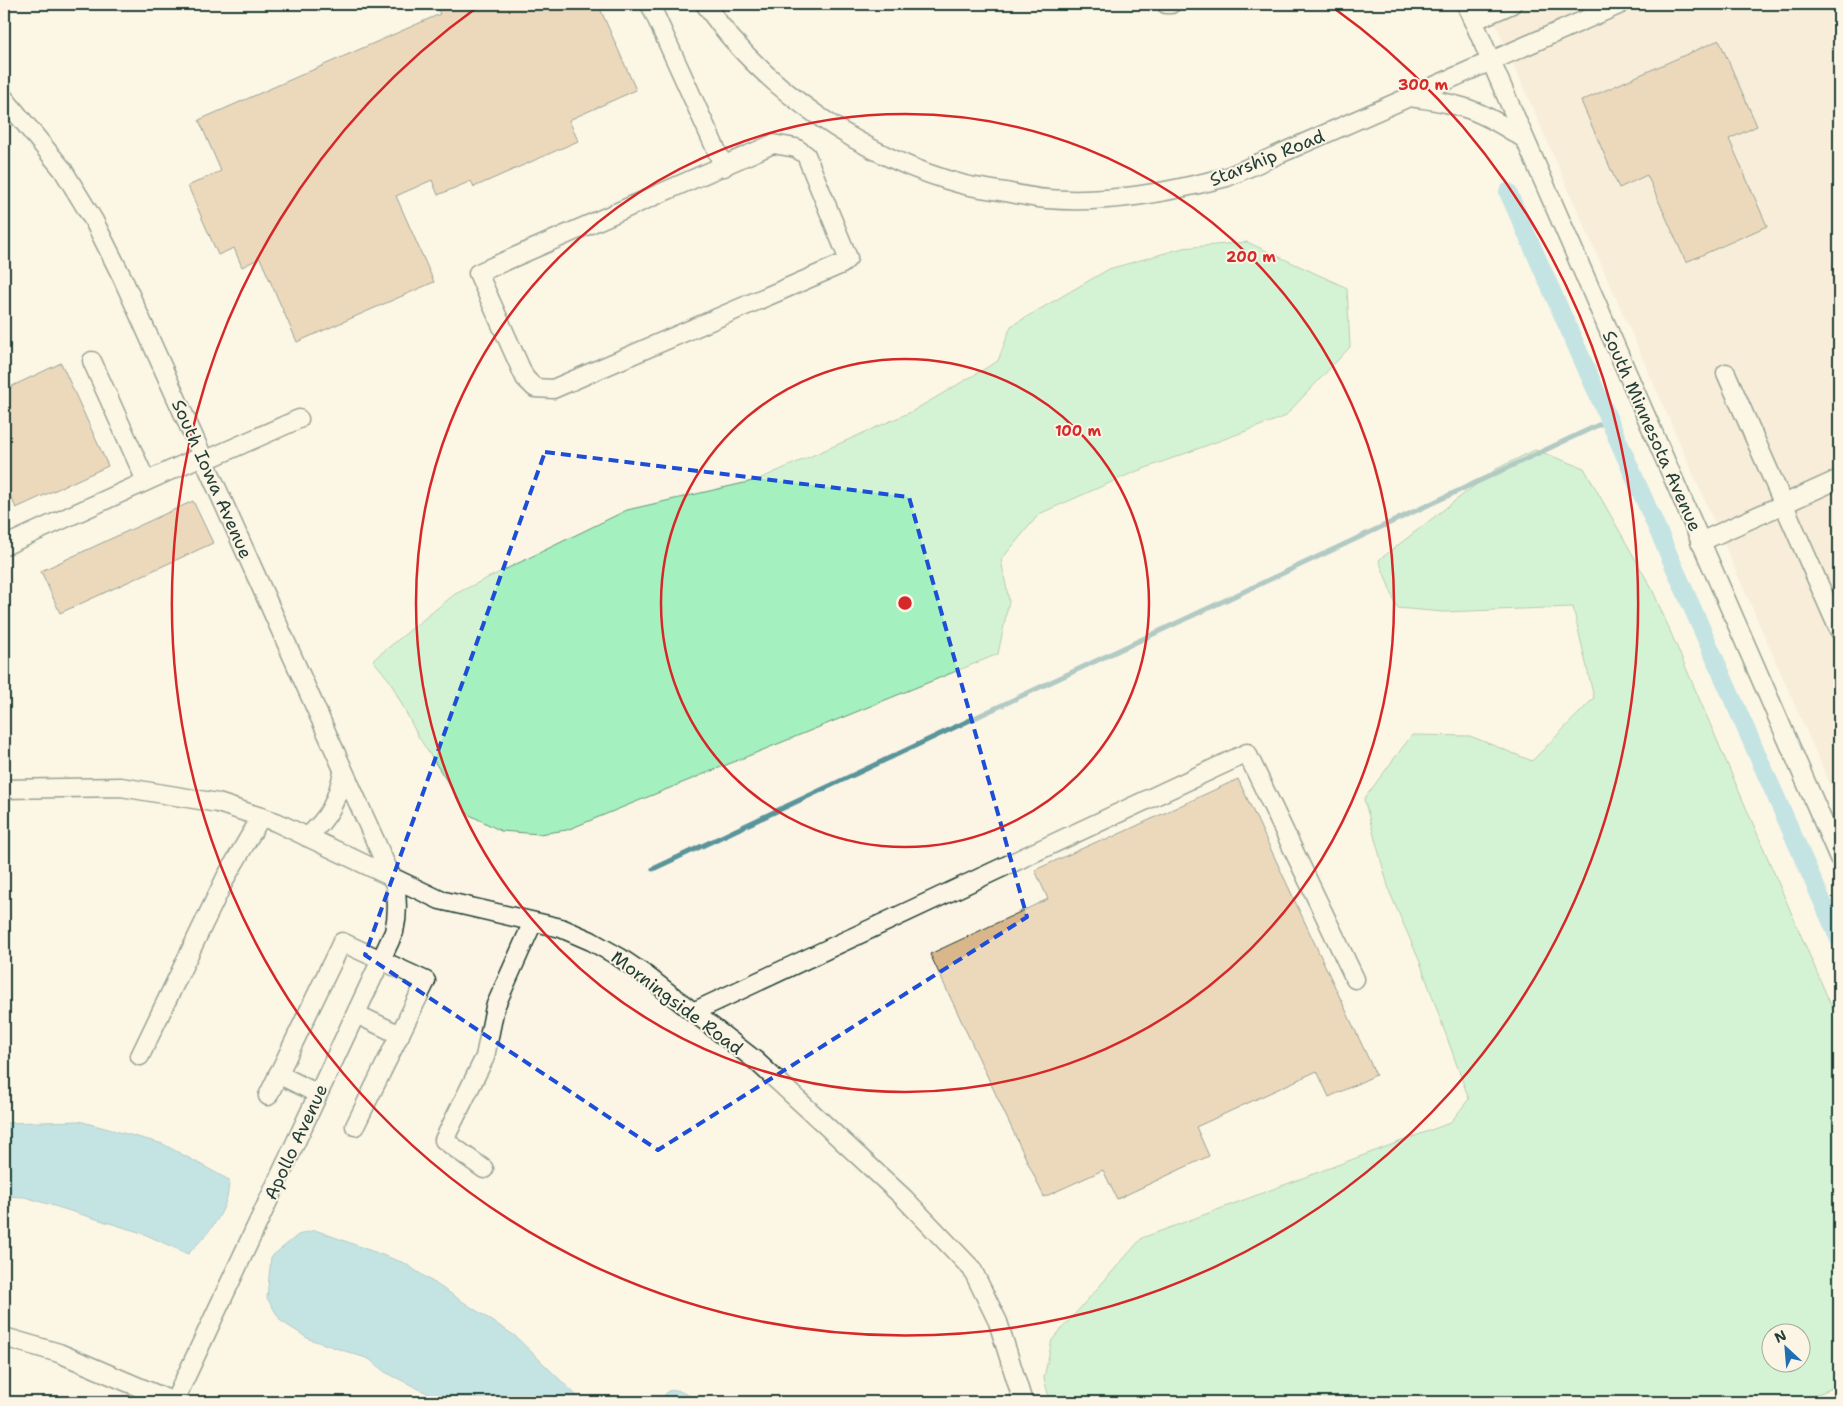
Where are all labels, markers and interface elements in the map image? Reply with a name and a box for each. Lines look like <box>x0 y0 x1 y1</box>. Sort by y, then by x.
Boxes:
text: 300 m <box>1398 75 1448 95</box>
street label: Starship Road <box>1206 124 1328 192</box>
text: 200 m <box>1226 247 1276 267</box>
street label: South Minnesota Avenue <box>1597 327 1707 535</box>
street label: South Iowa Avenue <box>166 396 258 562</box>
text: 100 m <box>1055 421 1101 441</box>
centre of rings <box>896 594 914 612</box>
street label: Morningside Road <box>606 945 748 1061</box>
street label: Apollo Avenue <box>259 1080 333 1204</box>
north arrow <box>1760 1324 1810 1374</box>
text: N <box>1771 1326 1789 1347</box>

